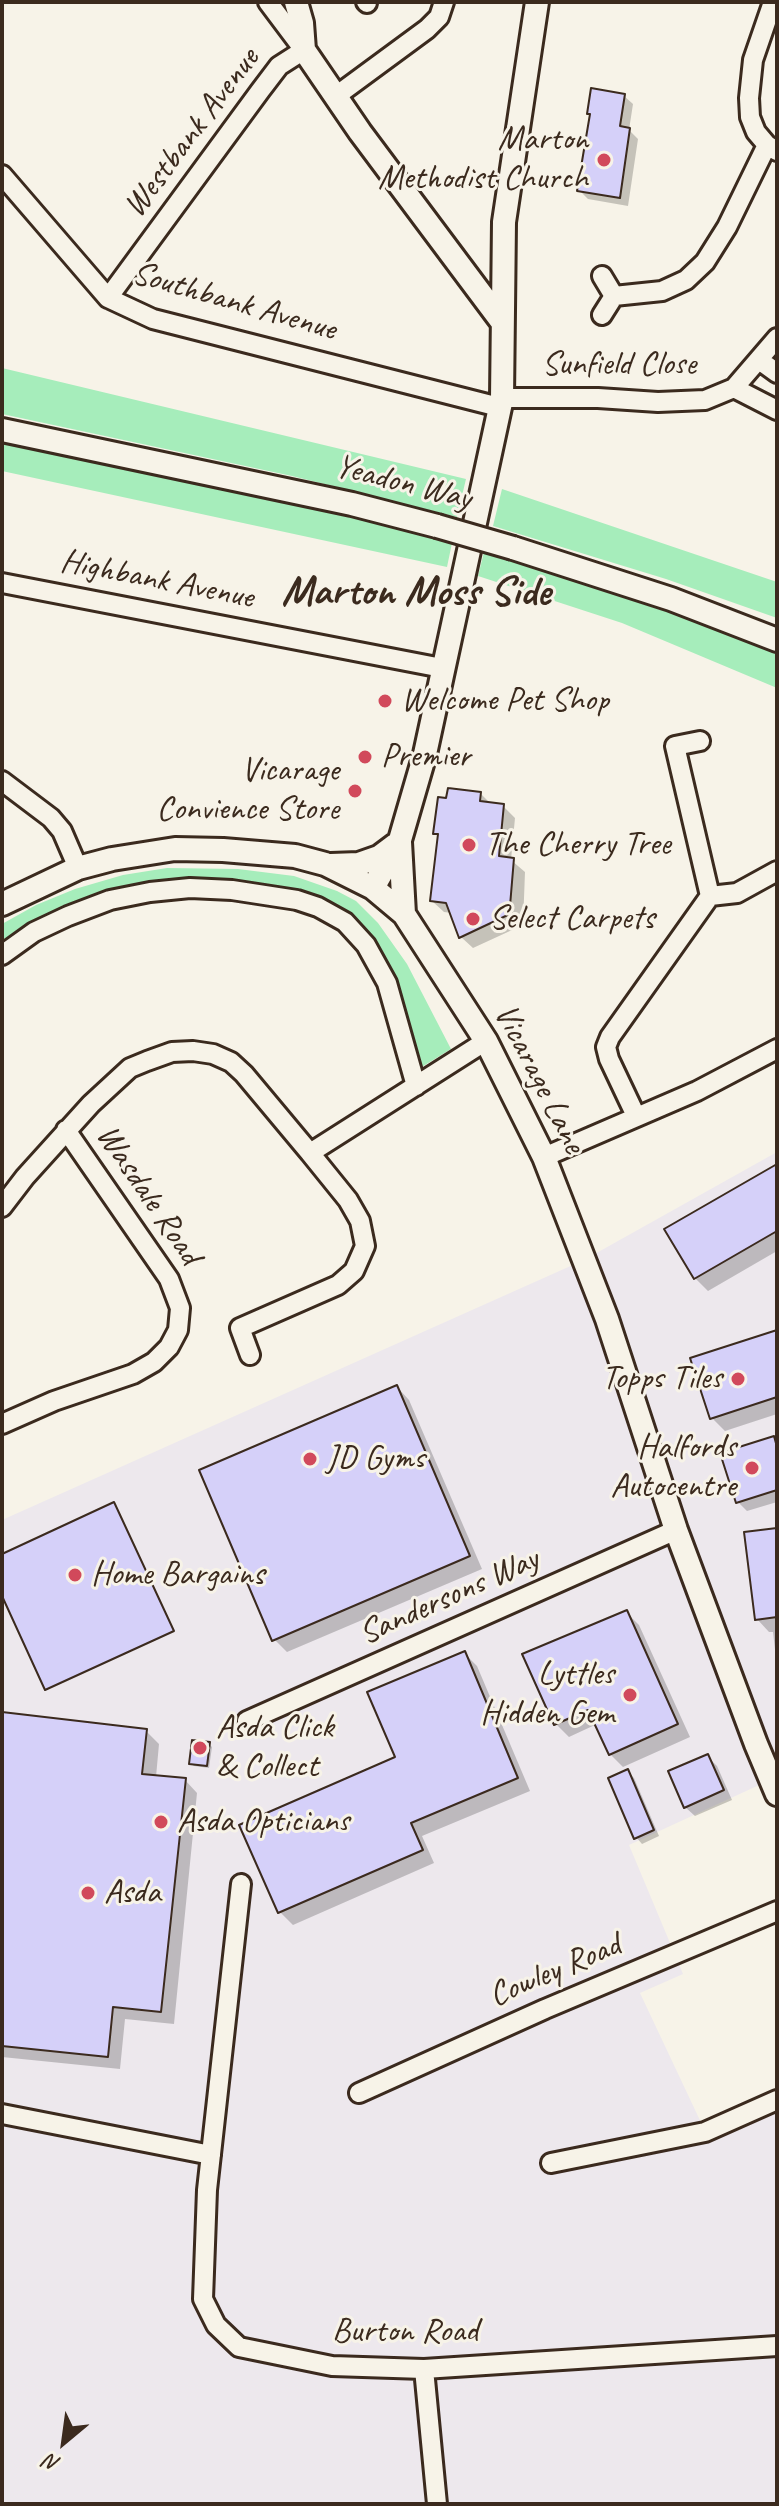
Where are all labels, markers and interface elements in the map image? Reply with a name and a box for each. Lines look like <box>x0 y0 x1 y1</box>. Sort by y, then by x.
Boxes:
street label: Westbank Avenue <box>115 40 269 226</box>
place label: Marton Methodist Church <box>378 120 588 200</box>
marker: Marton Methodist Church <box>595 151 613 169</box>
street label: Southbank Avenue <box>127 253 341 351</box>
street label: Sunfield Close <box>542 345 696 385</box>
street label: Yeadon Way <box>331 446 475 520</box>
street label: Highbank Avenue <box>57 541 257 619</box>
district label: Marton Moss Side <box>281 568 551 618</box>
place label: Welcome Pet Shop <box>401 681 609 721</box>
marker: Welcome Pet Shop <box>376 692 394 710</box>
place label: Premier <box>381 737 471 777</box>
marker: Premier <box>356 748 374 766</box>
place label: Vicarage Convience Store <box>157 751 339 830</box>
marker: Vicarage Convience Store <box>346 782 364 800</box>
place label: The Cherry Tree <box>485 825 671 865</box>
marker: The Cherry Tree <box>460 836 478 854</box>
place label: Select Carpets <box>489 899 654 939</box>
marker: Select Carpets <box>464 910 482 928</box>
street label: Vicarage Lane <box>484 998 594 1160</box>
street label: Wasdale Road <box>86 1117 210 1273</box>
place label: Topps Tiles <box>602 1359 722 1399</box>
marker: Topps Tiles <box>729 1370 747 1388</box>
place label: Halfords Autocentre <box>611 1428 736 1508</box>
place label: JD Gyms <box>326 1439 425 1479</box>
marker: JD Gyms <box>301 1450 319 1468</box>
marker: Halfords Autocentre <box>743 1459 761 1477</box>
street label: Sandersons Way <box>353 1539 545 1655</box>
place label: Home Bargains <box>91 1555 264 1595</box>
marker: Home Bargains <box>66 1566 84 1584</box>
place label: Lyttles Hidden Gem <box>480 1655 614 1734</box>
marker: Lyttles Hidden Gem <box>621 1686 639 1704</box>
place label: Asda Click & Collect <box>216 1708 333 1788</box>
marker: Asda Click & Collect <box>191 1739 209 1757</box>
place label: Asda Opticians <box>177 1802 349 1842</box>
marker: Asda Opticians <box>152 1813 170 1831</box>
place label: Asda <box>104 1873 161 1913</box>
marker: Asda <box>79 1884 97 1902</box>
street label: Cowley Road <box>483 1925 627 2017</box>
street label: Burton Road <box>332 2312 478 2352</box>
north arrow <box>24 2402 104 2482</box>
text: N <box>40 2447 65 2479</box>

